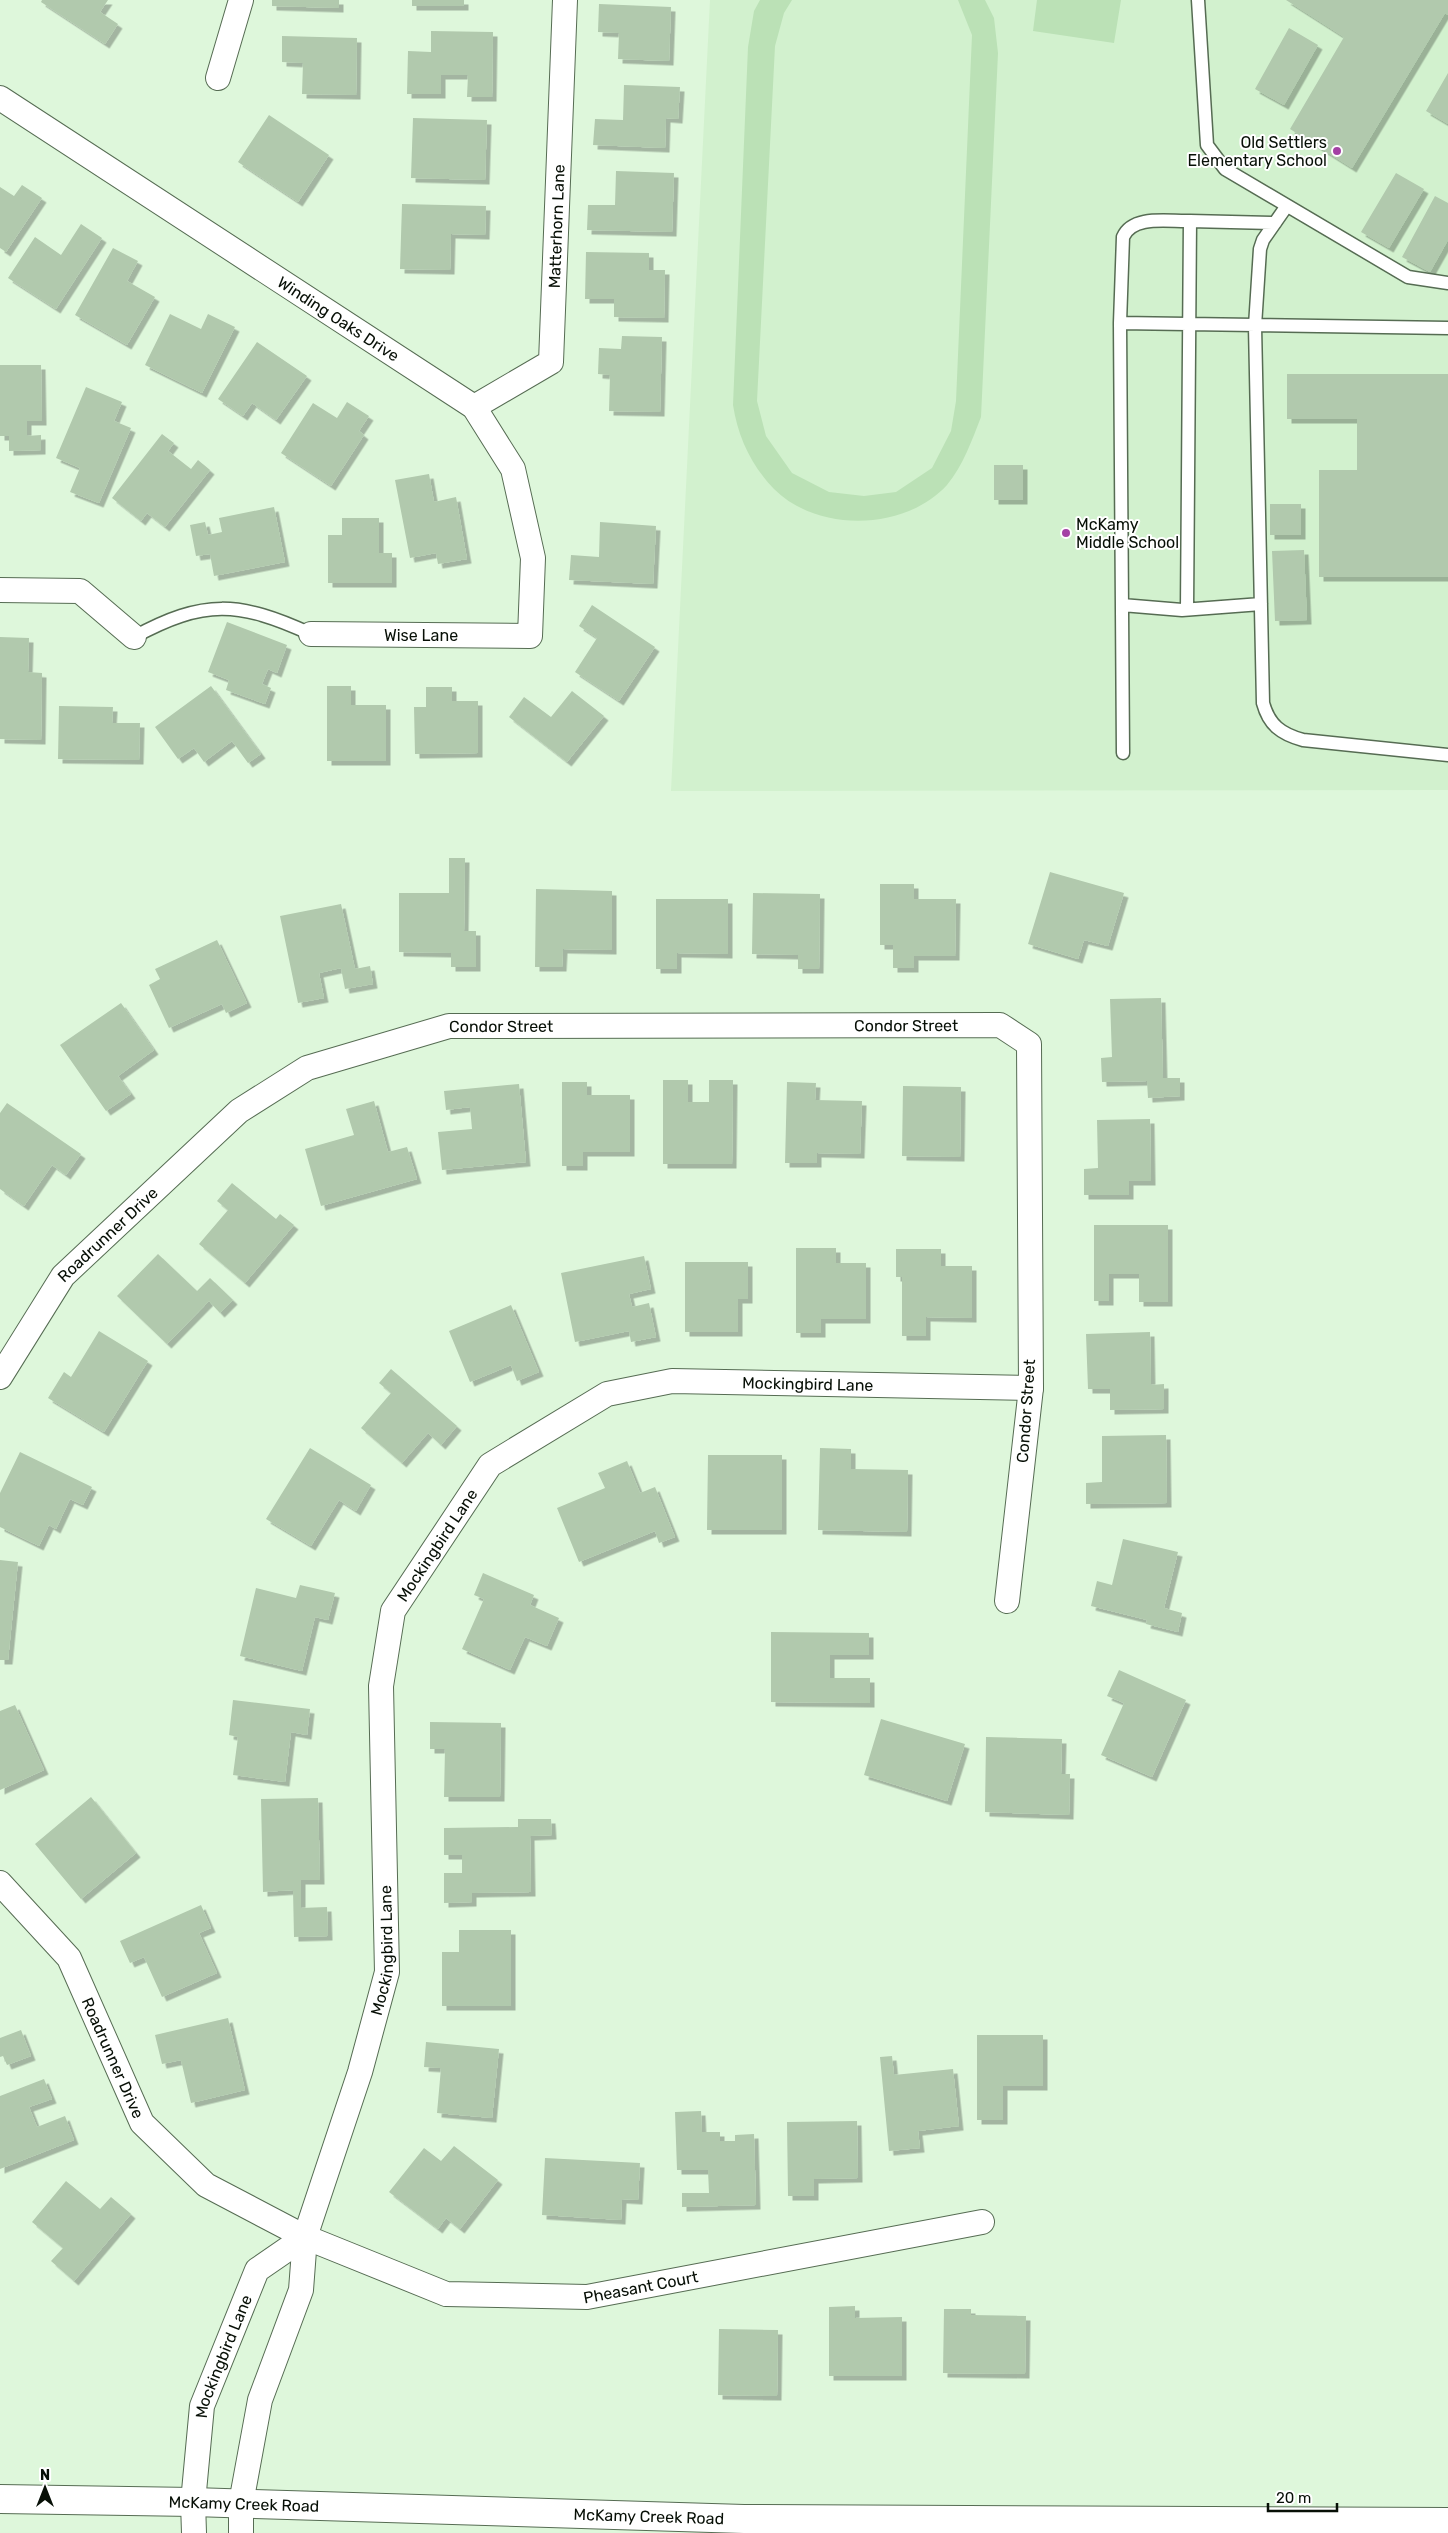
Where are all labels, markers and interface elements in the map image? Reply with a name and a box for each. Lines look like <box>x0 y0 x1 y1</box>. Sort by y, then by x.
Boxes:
place label: Old Settlers Elementary School <box>1187 133 1327 170</box>
marker: Old Settlers Elementary School <box>1331 145 1343 157</box>
street label: Matterhorn Lane <box>544 164 568 289</box>
street label: Winding Oaks Drive <box>274 272 403 365</box>
place label: McKamy Middle School <box>1076 515 1179 552</box>
marker: McKamy Middle School <box>1060 527 1072 539</box>
street label: Wise Lane <box>384 626 458 645</box>
street label: Condor Street <box>449 1016 553 1035</box>
street label: Condor Street <box>854 1016 958 1035</box>
street label: Roadrunner Drive <box>53 1183 162 1286</box>
street label: Condor Street <box>1013 1358 1039 1464</box>
street label: Mockingbird Lane <box>742 1373 874 1394</box>
street label: Mockingbird Lane <box>393 1485 481 1605</box>
street label: Mockingbird Lane <box>366 1885 397 2017</box>
street label: Roadrunner Drive <box>78 1994 148 2121</box>
street label: Pheasant Court <box>582 2267 700 2307</box>
street label: Mockingbird Lane <box>191 2292 256 2419</box>
north arrow <box>20 2463 70 2513</box>
text: N <box>40 2467 50 2484</box>
scale bar <box>1268 2480 1337 2512</box>
text: 20 m <box>1276 2489 1311 2507</box>
street label: McKamy Creek Road <box>168 2492 320 2515</box>
street label: McKamy Creek Road <box>573 2504 724 2528</box>

